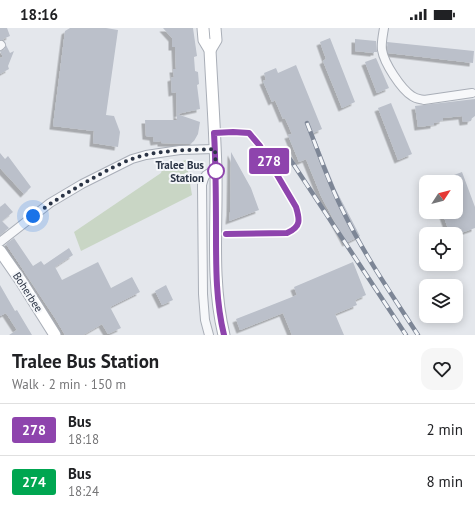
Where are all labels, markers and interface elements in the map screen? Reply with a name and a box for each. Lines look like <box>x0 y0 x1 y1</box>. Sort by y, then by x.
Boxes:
text: 18:16 <box>20 5 58 24</box>
line badge: 278 <box>246 148 292 174</box>
text: 278 <box>257 152 281 170</box>
place label: Tralee Bus Station <box>155 158 204 185</box>
marker: Tralee Bus Station <box>207 162 225 180</box>
north arrow <box>419 175 463 219</box>
map controls <box>419 175 463 323</box>
your location <box>23 206 43 226</box>
button: locate <box>419 227 463 271</box>
street label: Boherbee <box>10 269 46 315</box>
button: layers <box>419 279 463 323</box>
button: heart <box>421 348 463 390</box>
text: Tralee Bus Station <box>12 349 159 373</box>
text: Walk · 2 min · 150 m <box>12 376 126 393</box>
text: Bus <box>68 412 91 431</box>
text: 2 min <box>426 420 463 439</box>
text: 278 <box>22 421 46 439</box>
text: 18:18 <box>68 431 99 448</box>
text: Bus <box>68 464 91 483</box>
text: 8 min <box>426 472 463 491</box>
text: 274 <box>22 473 46 491</box>
text: 18:24 <box>68 483 99 500</box>

